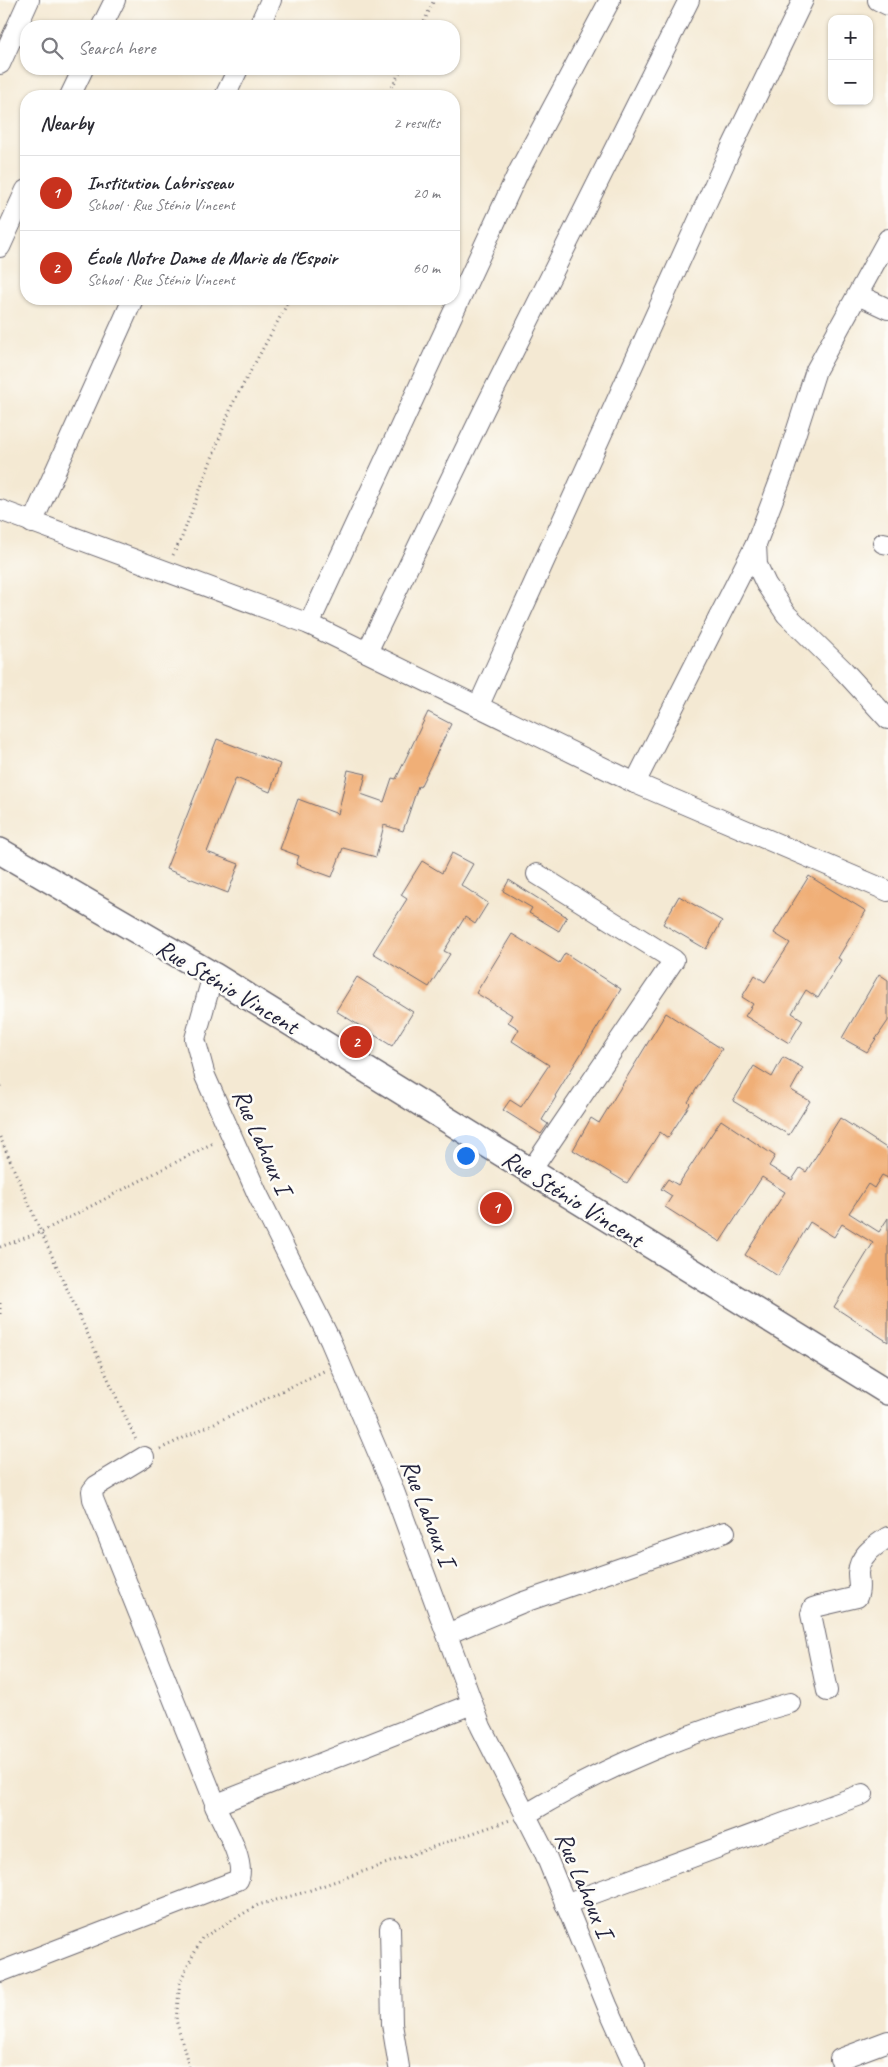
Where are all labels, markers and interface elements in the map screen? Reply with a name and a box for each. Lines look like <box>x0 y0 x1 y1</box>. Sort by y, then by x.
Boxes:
map controls <box>828 15 873 105</box>
button: + <box>828 15 873 60</box>
search box <box>20 20 460 75</box>
icon: search <box>38 34 66 62</box>
text: Search here <box>78 36 155 60</box>
button: − <box>828 60 873 105</box>
text: Nearby <box>40 110 93 136</box>
text: 2 results <box>393 113 440 133</box>
text: Institution Labrisseau <box>87 171 233 195</box>
text: 1 <box>52 183 60 203</box>
text: 20 m <box>413 183 440 203</box>
text: School · Rue Sténio Vincent <box>87 195 235 215</box>
text: École Notre Dame de Marie de l'Espoir <box>87 246 337 270</box>
text: 2 <box>52 258 60 278</box>
text: 60 m <box>413 258 440 278</box>
text: School · Rue Sténio Vincent <box>87 270 235 290</box>
street label: Rue Sténio Vincent <box>150 932 307 1043</box>
pin: 2 <box>340 1023 372 1061</box>
street label: Rue Lahoux I <box>225 1084 302 1204</box>
your location <box>453 1143 479 1169</box>
street label: Rue Sténio Vincent <box>496 1143 651 1256</box>
pin: 1 <box>480 1189 512 1227</box>
street label: Rue Lahoux I <box>393 1455 465 1576</box>
street label: Rue Lahoux I <box>548 1827 623 1947</box>

